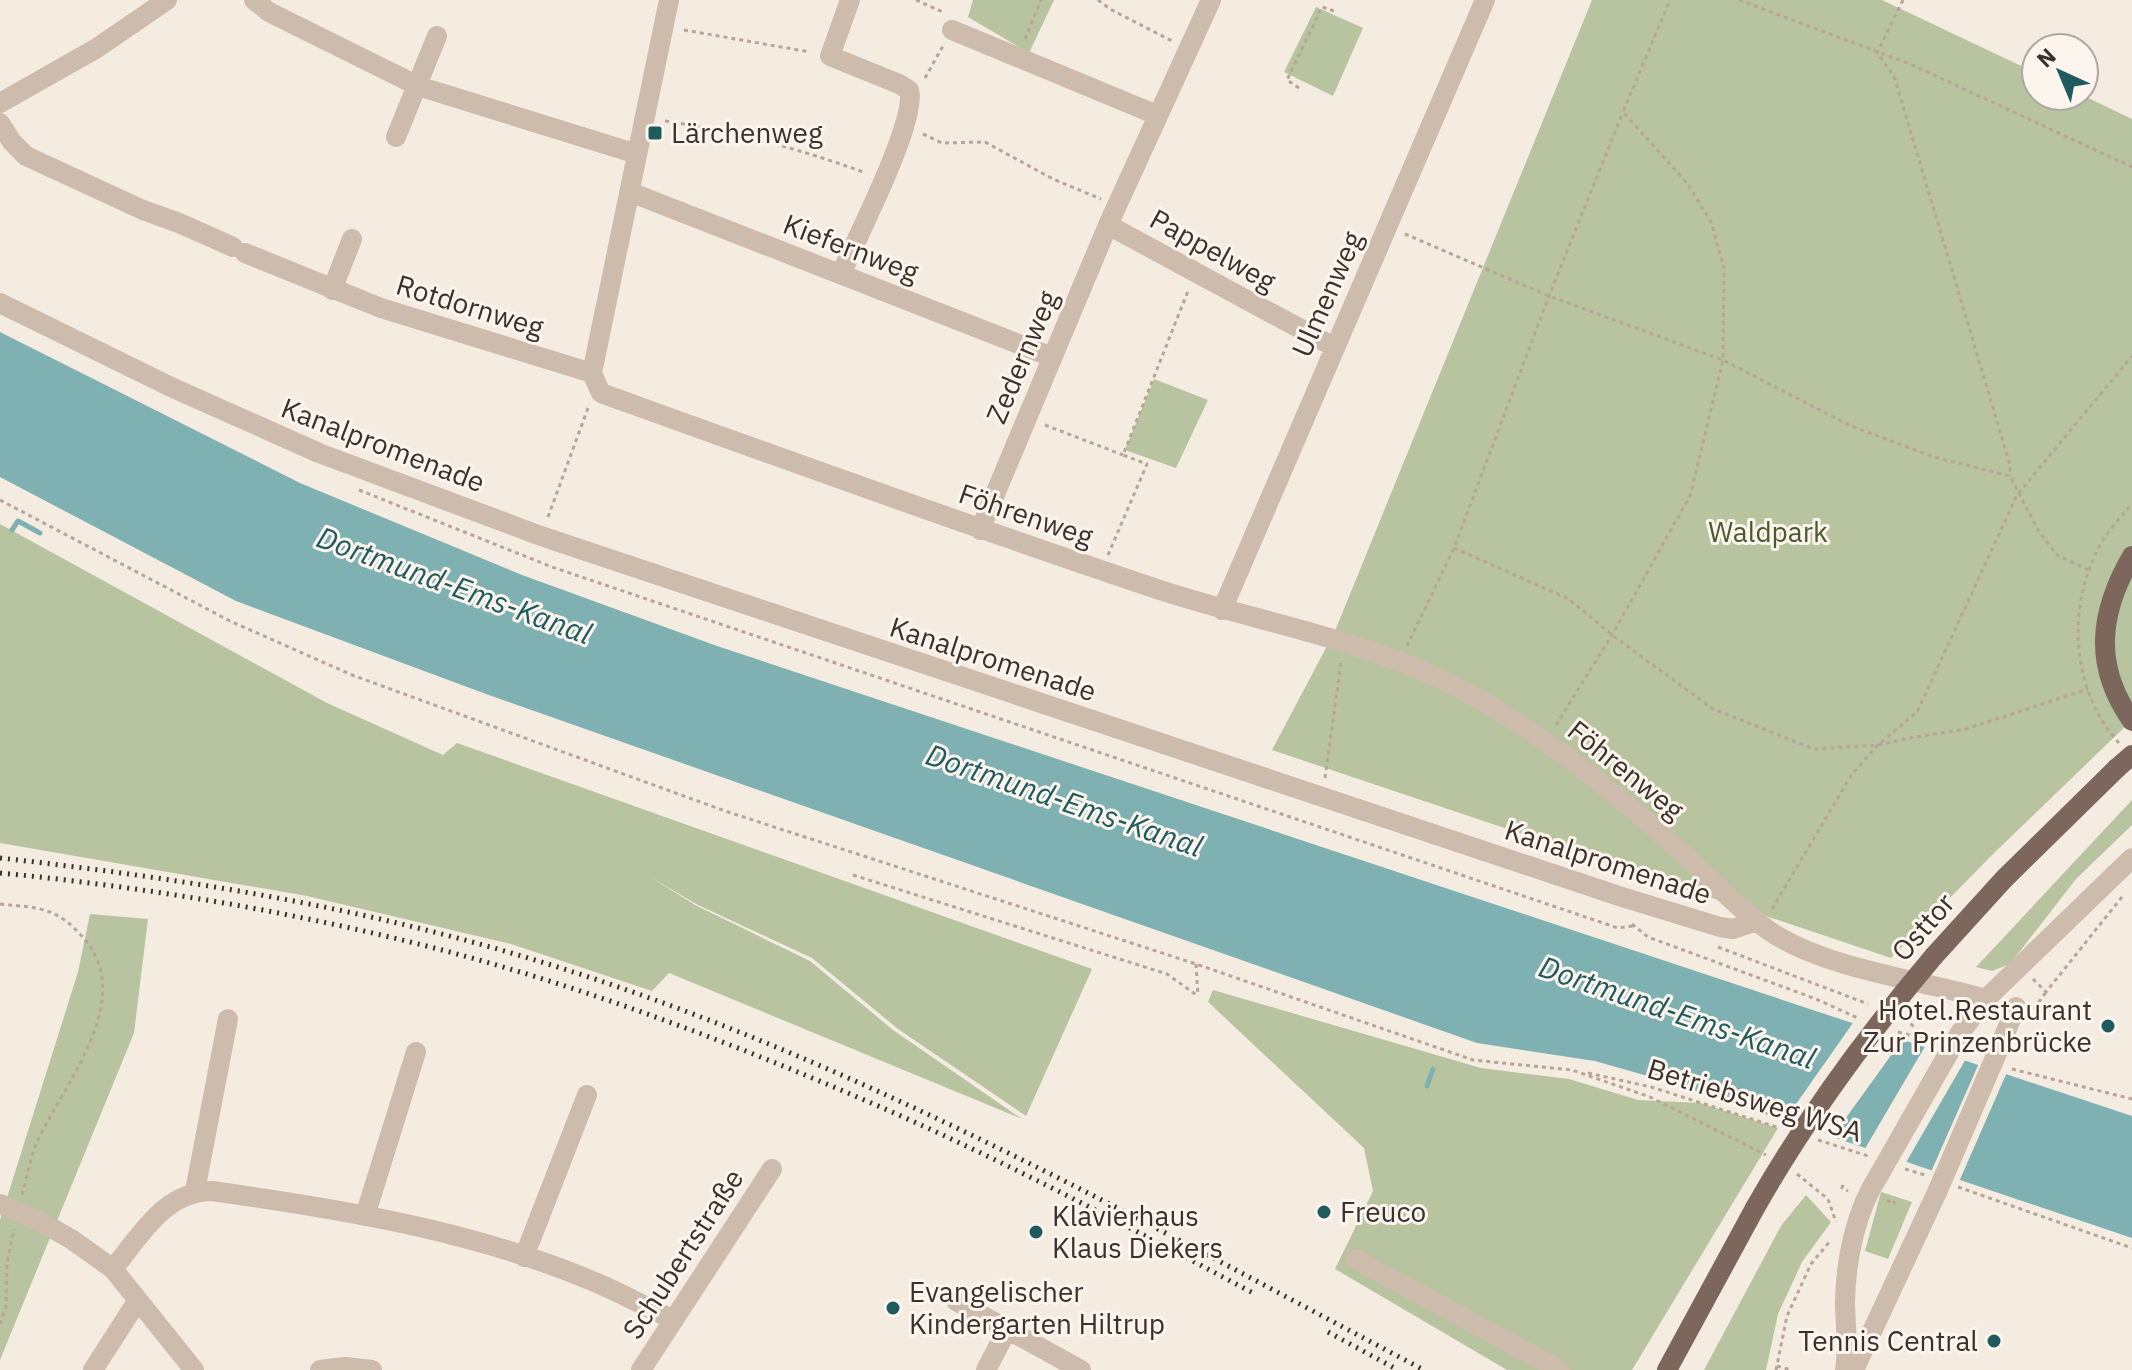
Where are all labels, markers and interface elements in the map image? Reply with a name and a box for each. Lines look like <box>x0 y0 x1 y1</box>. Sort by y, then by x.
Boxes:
north arrow <box>2020 32 2100 112</box>
text: N <box>2030 41 2062 73</box>
place label: Lärchenweg <box>671 114 823 151</box>
marker: Lärchenweg <box>646 124 664 142</box>
street label: Pappelweg <box>1144 200 1283 299</box>
street label: Kiefernweg <box>778 205 924 290</box>
street label: Ulmenweg <box>1282 225 1371 362</box>
street label: Rotdornweg <box>392 266 549 346</box>
street label: Zedernweg <box>977 285 1066 429</box>
street label: Kanalpromenade <box>276 389 490 500</box>
street label: Föhrenweg <box>954 474 1098 555</box>
park label: Waldpark <box>1708 513 1828 550</box>
water label: Dortmund-Ems-Kanal <box>312 517 597 652</box>
street label: Kanalpromenade <box>885 608 1101 709</box>
street label: Föhrenweg <box>1561 711 1692 828</box>
water label: Dortmund-Ems-Kanal <box>921 734 1208 865</box>
street label: Kanalpromenade <box>1500 811 1716 912</box>
street label: Osttor <box>1883 885 1962 968</box>
water label: Dortmund-Ems-Kanal <box>1534 946 1821 1077</box>
place label: Hotel.Restaurant Zur Prinzenbrücke <box>1863 991 2092 1060</box>
marker: Hotel.Restaurant Zur Prinzenbrücke <box>2099 1017 2117 1035</box>
street label: Betriebsweg WSA <box>1643 1049 1867 1150</box>
street label: Schubertstraße <box>614 1162 751 1346</box>
place label: Freuco <box>1340 1193 1426 1230</box>
place label: Klavierhaus Klaus Diekers <box>1052 1197 1223 1266</box>
marker: Freuco <box>1315 1203 1333 1221</box>
marker: Klavierhaus Klaus Diekers <box>1027 1223 1045 1241</box>
place label: Evangelischer Kindergarten Hiltrup <box>909 1273 1165 1342</box>
marker: Evangelischer Kindergarten Hiltrup <box>884 1299 902 1317</box>
place label: Tennis Central <box>1798 1322 1978 1359</box>
marker: Tennis Central <box>1985 1332 2003 1350</box>

